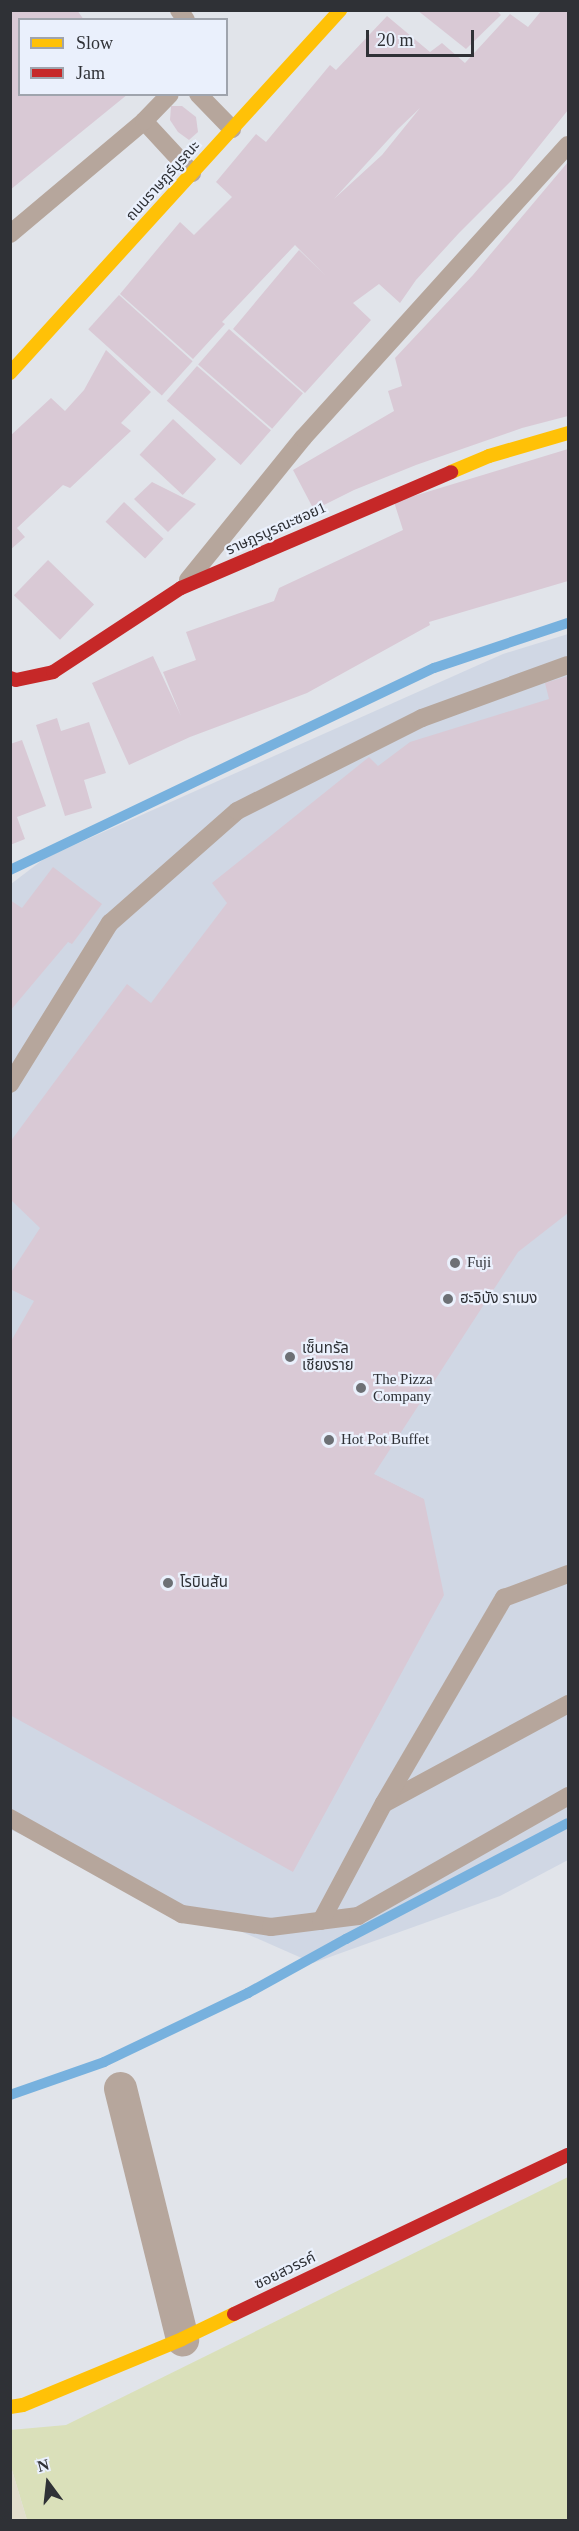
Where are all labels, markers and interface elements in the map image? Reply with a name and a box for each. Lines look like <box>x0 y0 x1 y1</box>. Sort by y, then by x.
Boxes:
legend <box>18 18 228 96</box>
scale bar <box>369 18 477 56</box>
text: 20 m <box>377 30 414 50</box>
text: Slow <box>76 33 113 53</box>
text: Jam <box>76 63 105 83</box>
street label: ถนนราษฎร์บูรณะ <box>122 137 204 225</box>
street label: ราษฎรบูรณะซอย1 <box>223 499 329 559</box>
place label: Fuji <box>467 1254 491 1272</box>
marker: Fuji <box>448 1256 462 1270</box>
place label: ฮะจิบัง ราเมง <box>460 1290 537 1308</box>
marker: ฮะจิบัง ราเมง <box>441 1292 455 1306</box>
place label: เซ็นทรัล เชียงราย <box>302 1339 354 1374</box>
marker: เซ็นทรัล เชียงราย <box>283 1350 297 1364</box>
place label: The Pizza Company <box>373 1370 433 1405</box>
marker: The Pizza Company <box>354 1381 368 1395</box>
place label: Hot Pot Buffet <box>341 1431 429 1449</box>
marker: Hot Pot Buffet <box>322 1433 336 1447</box>
place label: โรบินสัน <box>180 1574 228 1592</box>
marker: โรบินสัน <box>161 1576 175 1590</box>
street label: ซอยสวรรค์ <box>252 2249 318 2293</box>
north arrow <box>18 2453 78 2513</box>
text: N <box>35 2455 51 2475</box>

